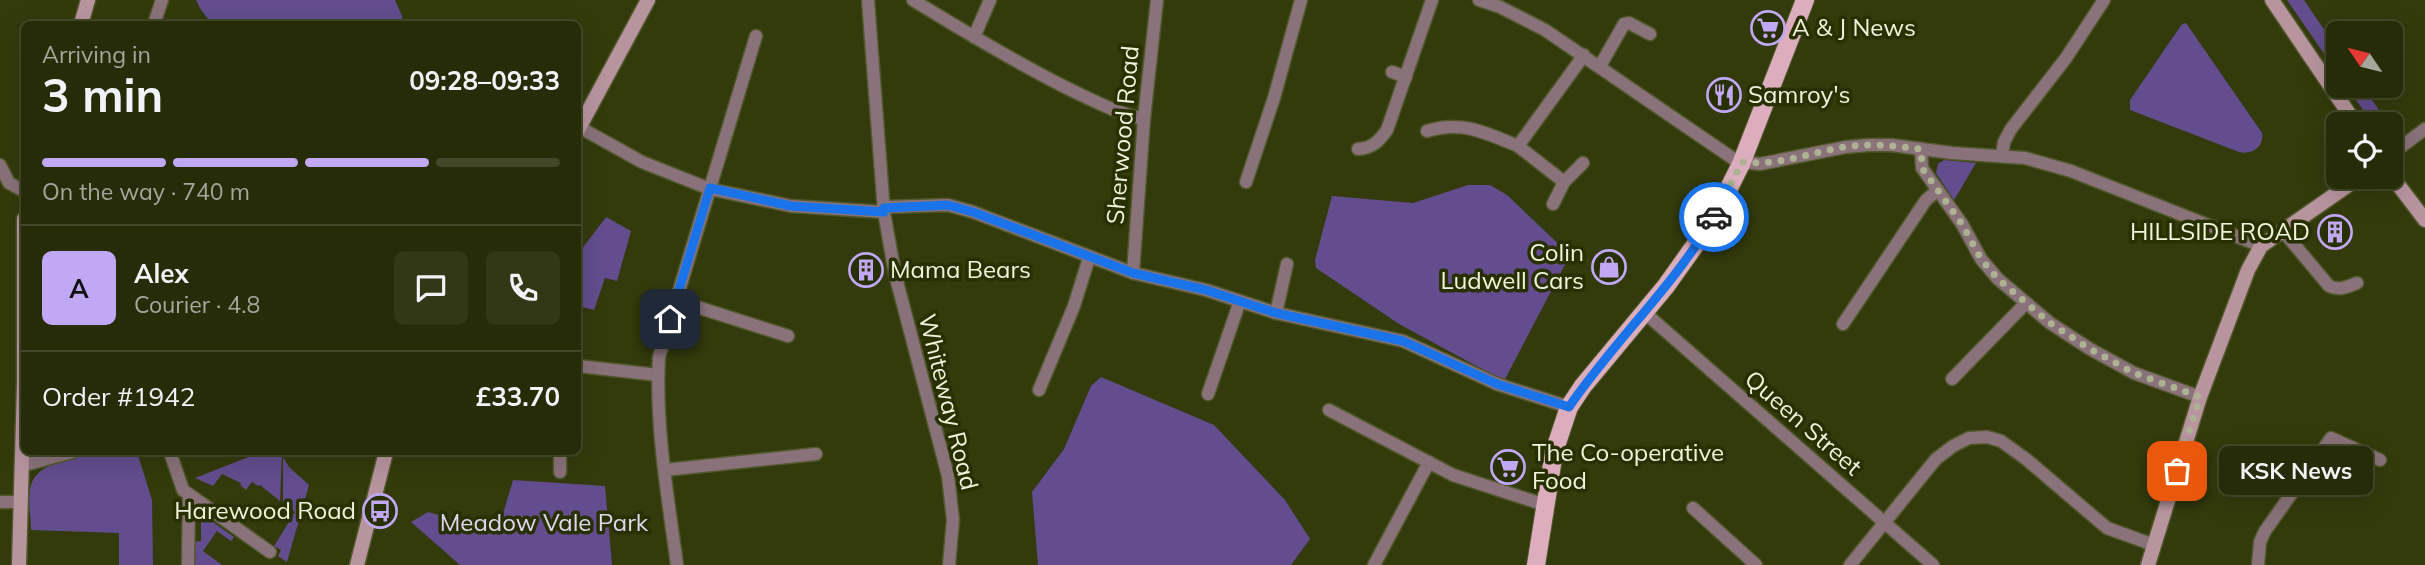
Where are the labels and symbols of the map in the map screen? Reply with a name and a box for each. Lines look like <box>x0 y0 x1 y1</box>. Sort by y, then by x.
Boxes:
supermarket icon: A & J News <box>1749 9 1787 47</box>
place label: A & J News <box>1792 12 1916 42</box>
north arrow <box>2326 21 2403 98</box>
street label: Sherwood Road <box>1099 44 1145 225</box>
restaurant icon: Samroy's <box>1705 76 1743 114</box>
place label: Samroy's <box>1748 79 1850 109</box>
courier <box>1679 182 1749 252</box>
building icon: HILLSIDE ROAD <box>2316 213 2354 251</box>
place label: HILLSIDE ROAD <box>2130 216 2310 246</box>
place label: Colin Ludwell Cars <box>1441 237 1584 295</box>
shop icon: Colin Ludwell Cars <box>1590 248 1628 286</box>
building icon: Mama Bears <box>847 251 885 289</box>
place label: Mama Bears <box>890 254 1031 284</box>
pin <box>640 289 700 349</box>
street label: Whiteway Road <box>913 311 985 493</box>
street label: Queen Street <box>1739 363 1868 481</box>
place label: The Co-operative Food <box>1532 437 1724 495</box>
pin <box>2147 441 2207 501</box>
callout: KSK News <box>2219 447 2373 496</box>
supermarket icon: The Co-operative Food <box>1489 448 1527 486</box>
bus stop icon: Harewood Road <box>361 492 399 530</box>
place label: Harewood Road <box>174 495 356 525</box>
park label: Meadow Vale Park <box>440 507 649 537</box>

